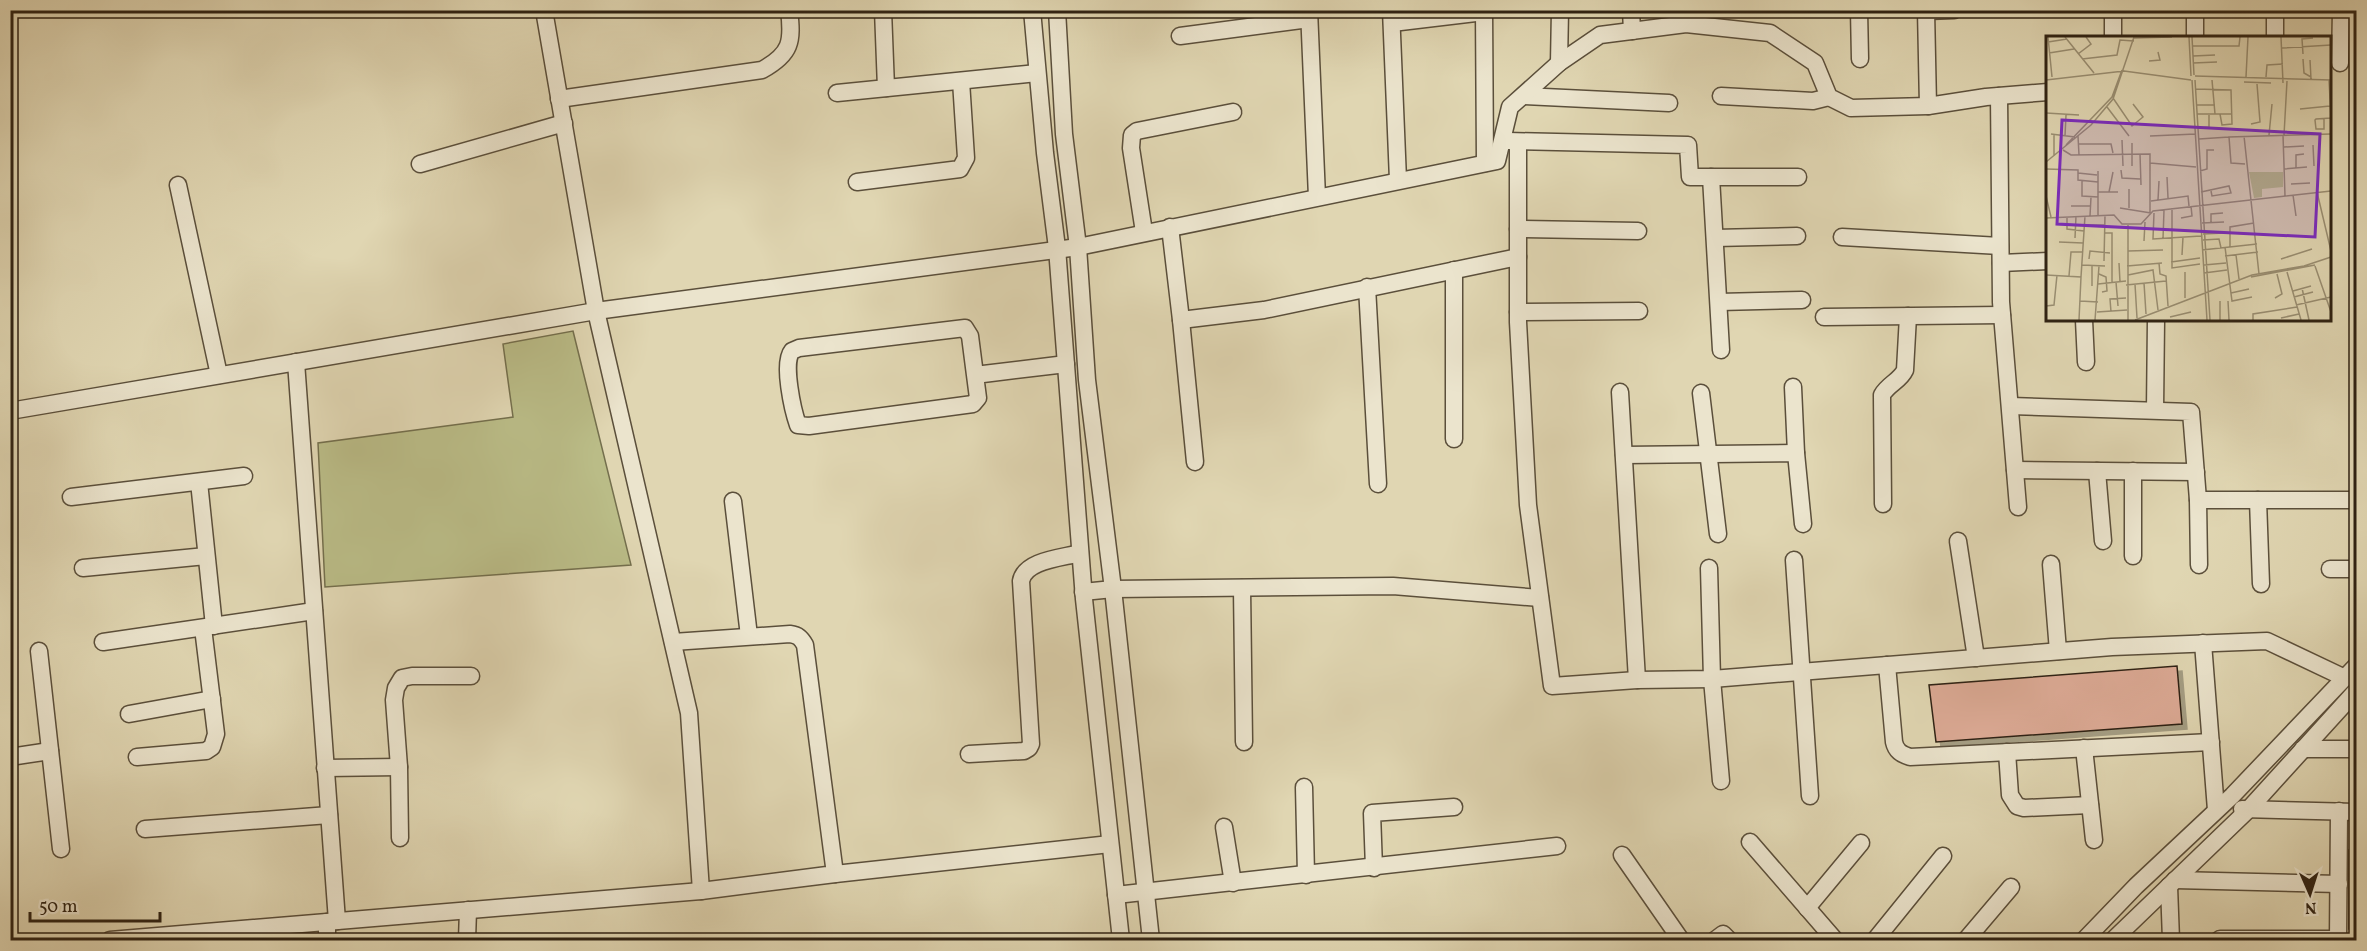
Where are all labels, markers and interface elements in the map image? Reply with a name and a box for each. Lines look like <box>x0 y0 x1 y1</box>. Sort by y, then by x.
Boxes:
inset map <box>2046 36 2331 321</box>
north arrow <box>2280 864 2340 924</box>
scale bar <box>30 885 160 923</box>
text: 50 m <box>39 895 78 920</box>
text: N <box>2304 896 2317 918</box>

